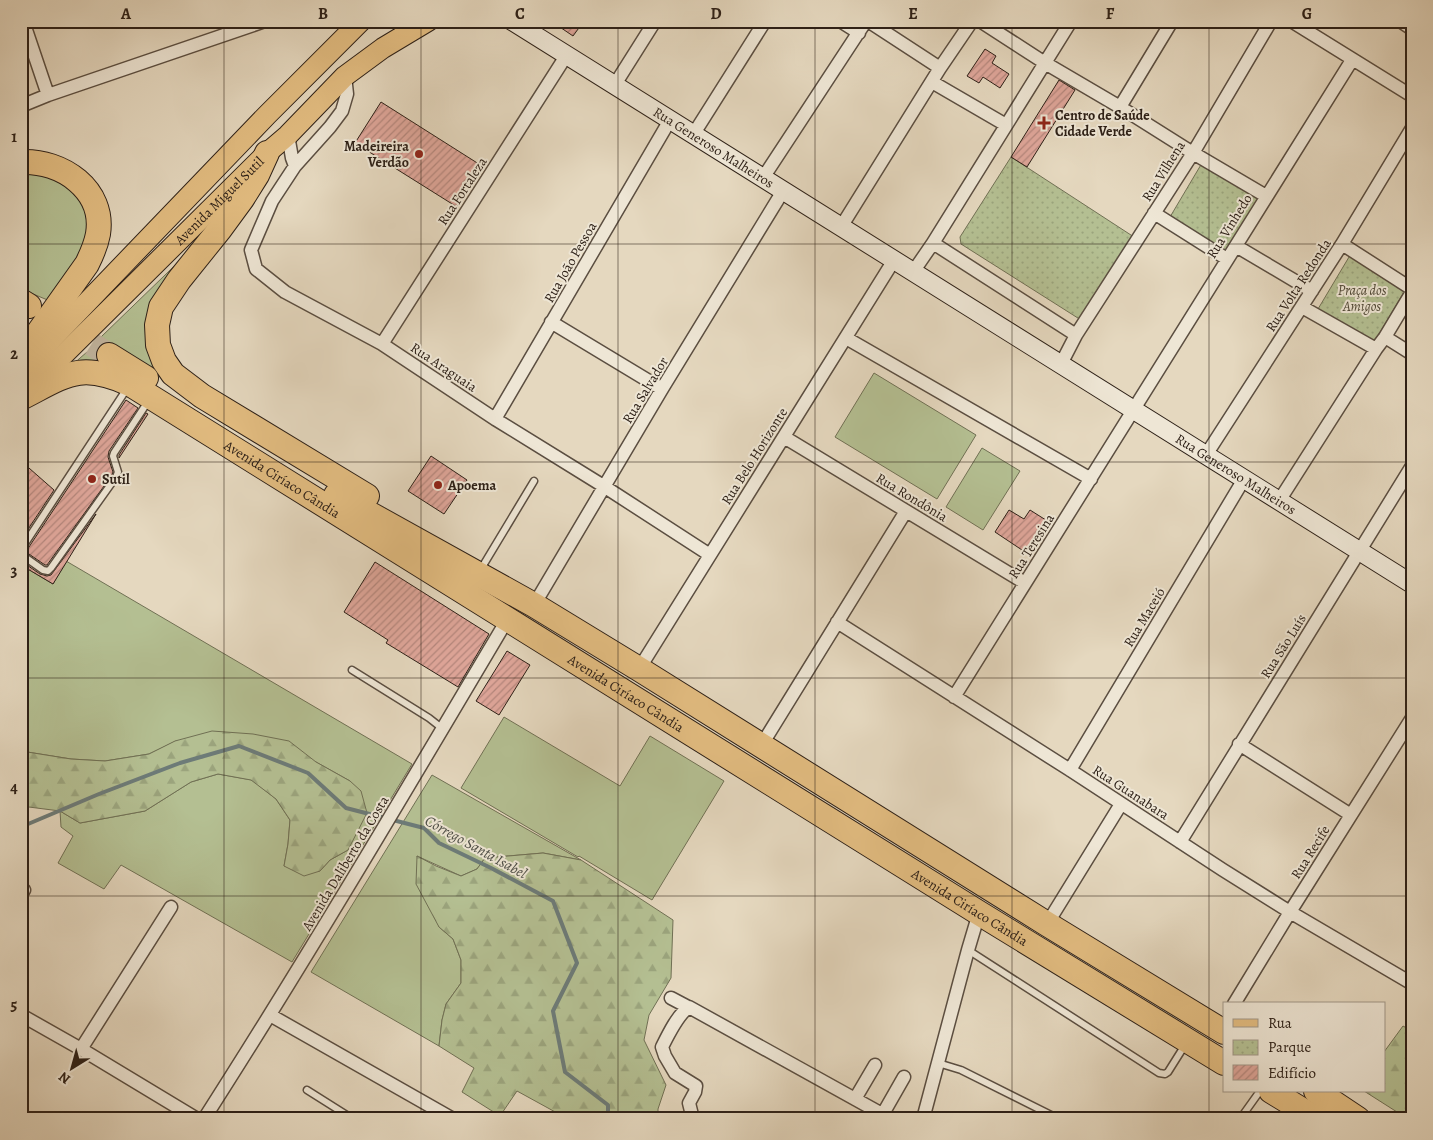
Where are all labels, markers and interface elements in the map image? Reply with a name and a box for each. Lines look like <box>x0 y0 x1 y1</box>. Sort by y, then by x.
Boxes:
text: A <box>120 3 132 25</box>
text: B <box>318 3 328 25</box>
text: C <box>515 3 525 25</box>
text: D <box>710 3 722 25</box>
text: E <box>908 3 918 25</box>
text: F <box>1106 3 1115 25</box>
text: G <box>1302 3 1312 25</box>
street label: Rua Generoso Malheiros <box>649 103 778 193</box>
place label: Centro de Saúde Cidade Verde <box>1055 106 1150 141</box>
marker: Centro de Saúde Cidade Verde <box>1037 116 1051 130</box>
text: 1 <box>11 126 17 148</box>
place label: Madeireira Verdão <box>344 137 409 172</box>
street label: Rua Vilhena <box>1137 137 1190 205</box>
marker: Madeireira Verdão <box>413 148 425 160</box>
street label: Avenida Miguel Sutil <box>170 152 269 250</box>
street label: Rua Fortaleza <box>433 153 492 229</box>
street label: Rua Vinhedo <box>1202 190 1257 262</box>
street label: Rua João Pessoa <box>540 218 601 306</box>
street label: Rua Volta Redonda <box>1261 235 1336 335</box>
park label: Praça dos Amigos <box>1338 281 1387 316</box>
street label: Rua Araguaia <box>407 338 481 397</box>
text: 2 <box>10 343 18 365</box>
street label: Rua Salvador <box>618 353 673 427</box>
street label: Rua Belo Horizonte <box>717 404 792 508</box>
street label: Rua Generoso Malheiros <box>1172 429 1300 519</box>
street label: Avenida Ciríaco Cândia <box>220 435 344 523</box>
street label: Rua Rondônia <box>872 469 952 527</box>
place label: Sutil <box>102 470 130 489</box>
marker: Sutil <box>86 473 98 485</box>
place label: Apoema <box>447 476 496 495</box>
marker: Apoema <box>432 479 444 491</box>
street label: Rua Teresina <box>1004 510 1059 582</box>
text: 3 <box>11 560 18 582</box>
street label: Rua Maceió <box>1119 584 1170 651</box>
street label: Rua São Luís <box>1256 610 1311 682</box>
street label: Avenida Ciríaco Cândia <box>563 650 688 737</box>
street label: Rua Guanabara <box>1089 761 1173 825</box>
text: 4 <box>10 777 18 799</box>
street label: Avenida Daliberto da Costa <box>297 792 394 935</box>
water label: Córrego Santa Isabel <box>421 811 531 883</box>
street label: Rua Recife <box>1286 822 1334 883</box>
street label: Avenida Ciríaco Cândia <box>907 864 1032 951</box>
text: 5 <box>11 994 18 1016</box>
legend <box>1223 1002 1386 1092</box>
text: Rua <box>1268 1013 1292 1033</box>
text: Parque <box>1268 1037 1311 1057</box>
north arrow <box>48 1042 98 1092</box>
text: Edifício <box>1268 1063 1316 1083</box>
text: N <box>55 1067 74 1089</box>

